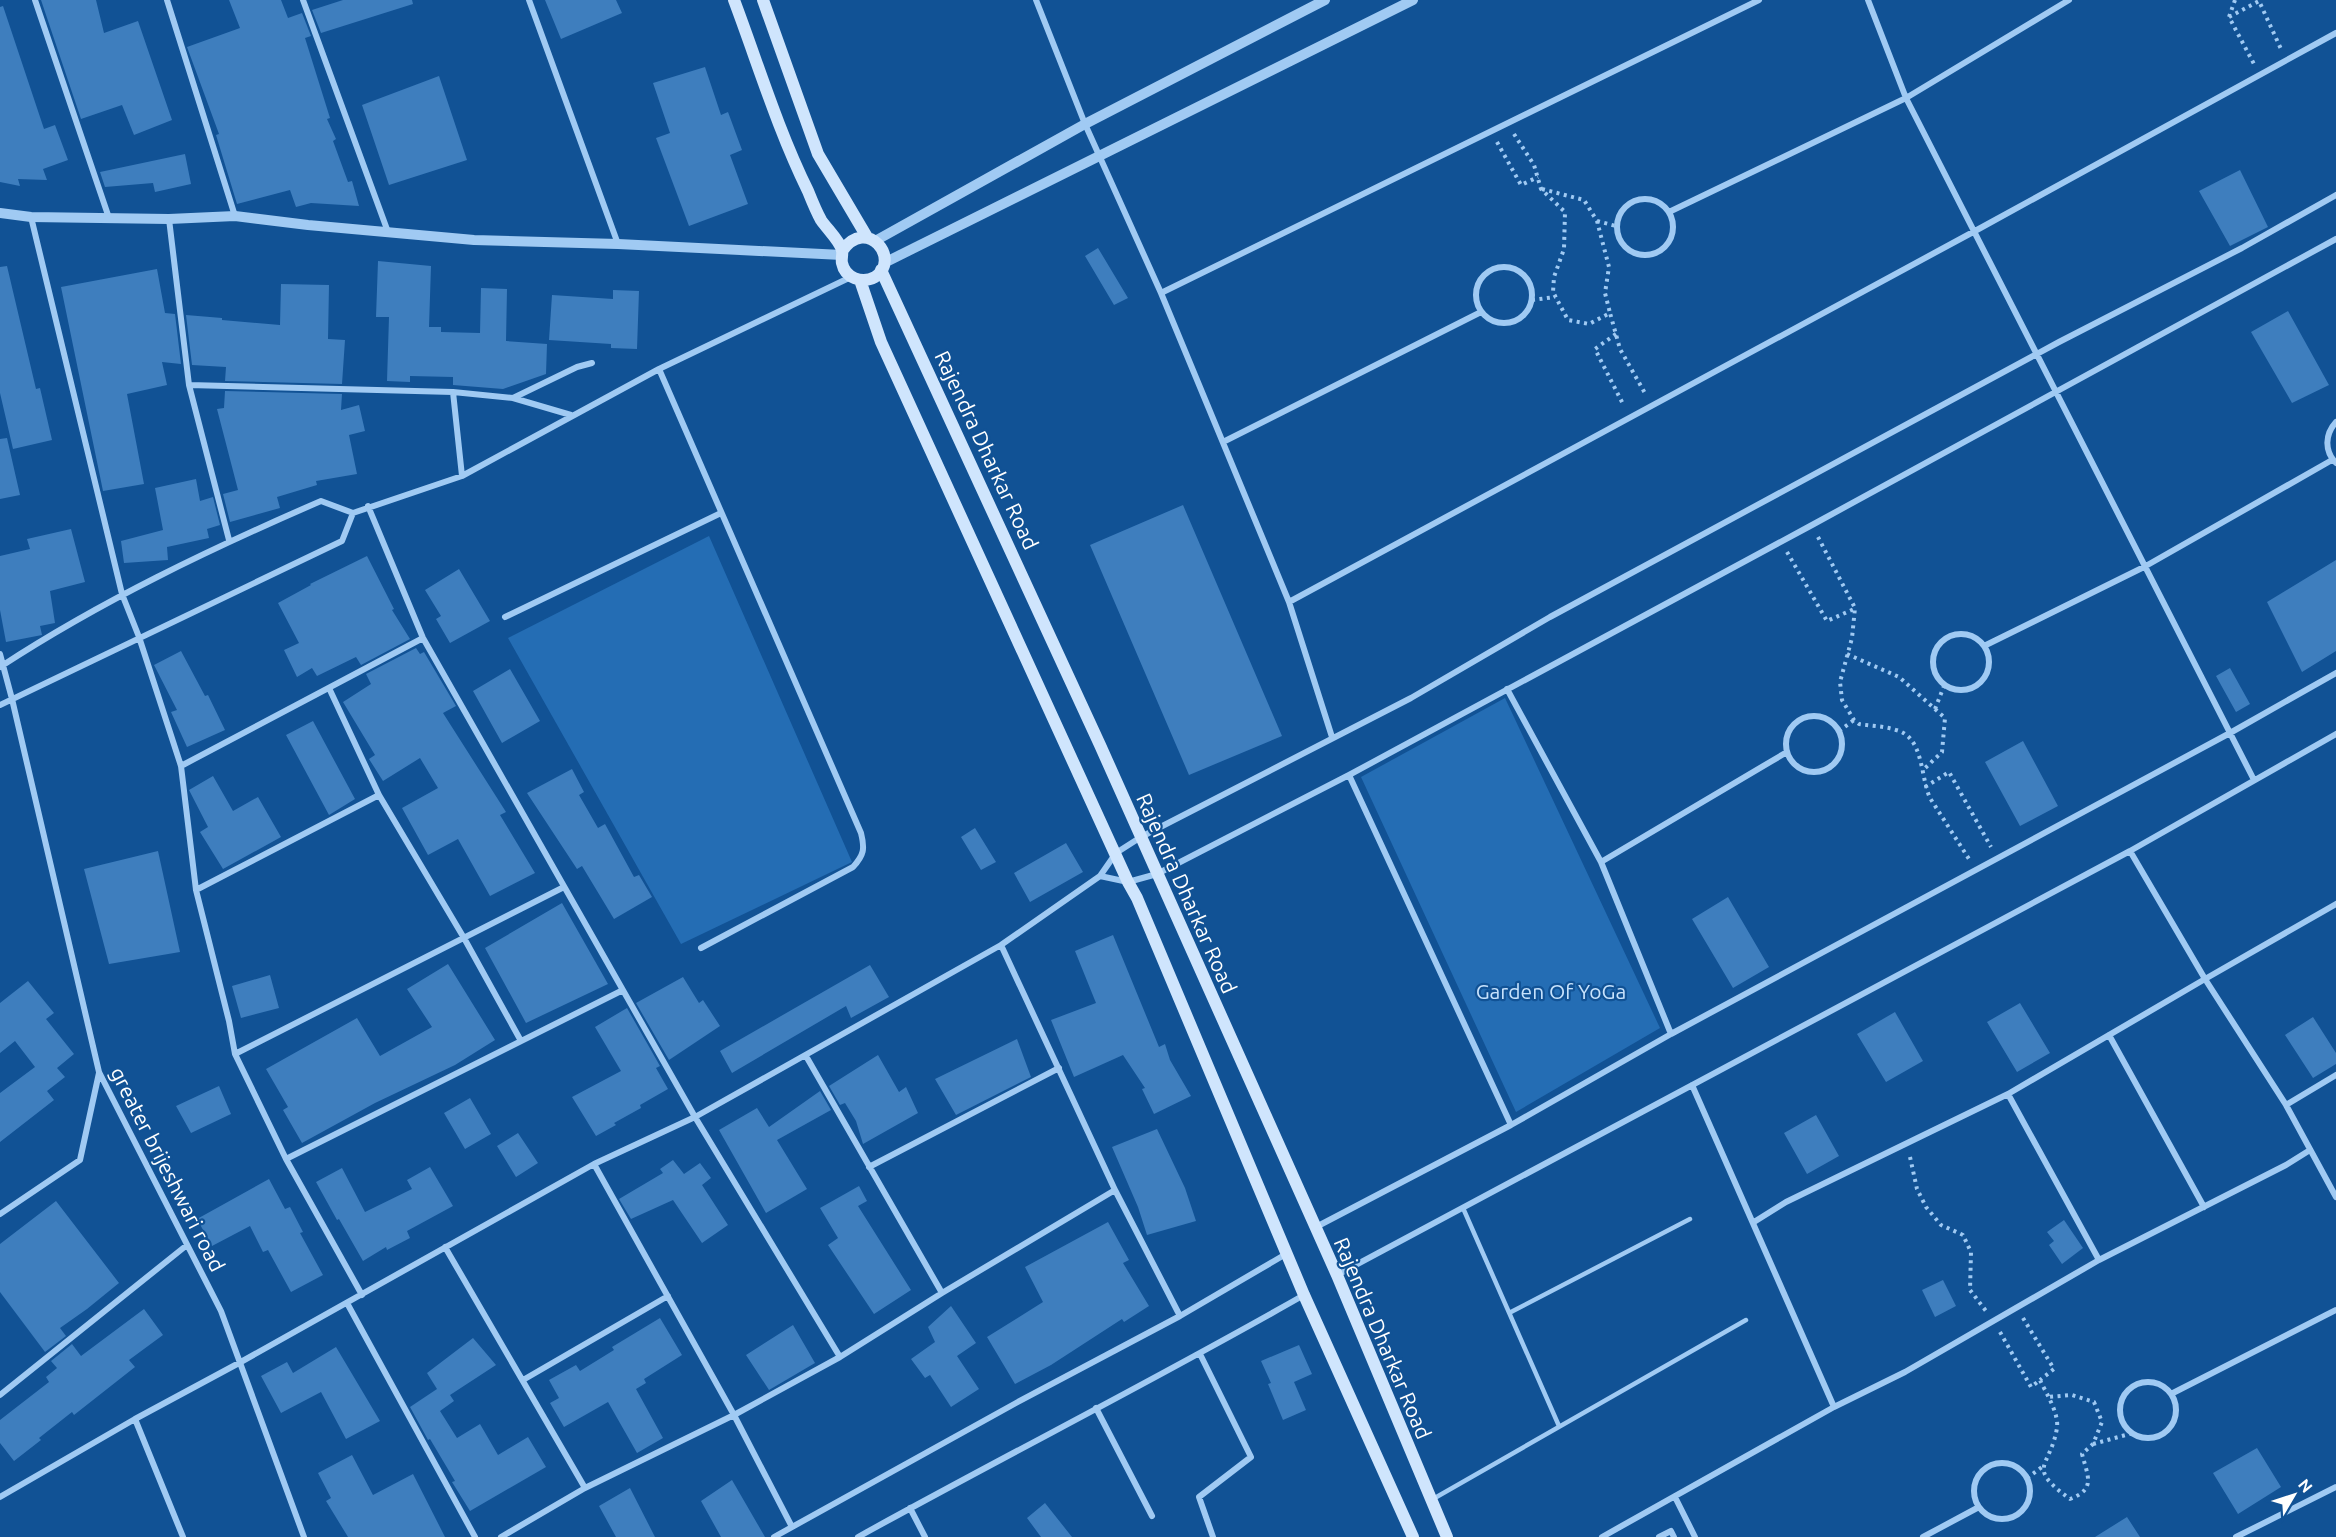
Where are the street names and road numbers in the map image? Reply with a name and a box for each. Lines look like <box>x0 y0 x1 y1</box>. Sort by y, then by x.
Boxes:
street label: Rajendra Dharkar Road <box>930 347 1044 553</box>
street label: Rajendra Dharkar Road <box>1132 789 1242 997</box>
street label: greater brijeshwari road <box>106 1063 230 1275</box>
street label: Rajendra Dharkar Road <box>1330 1234 1436 1442</box>

